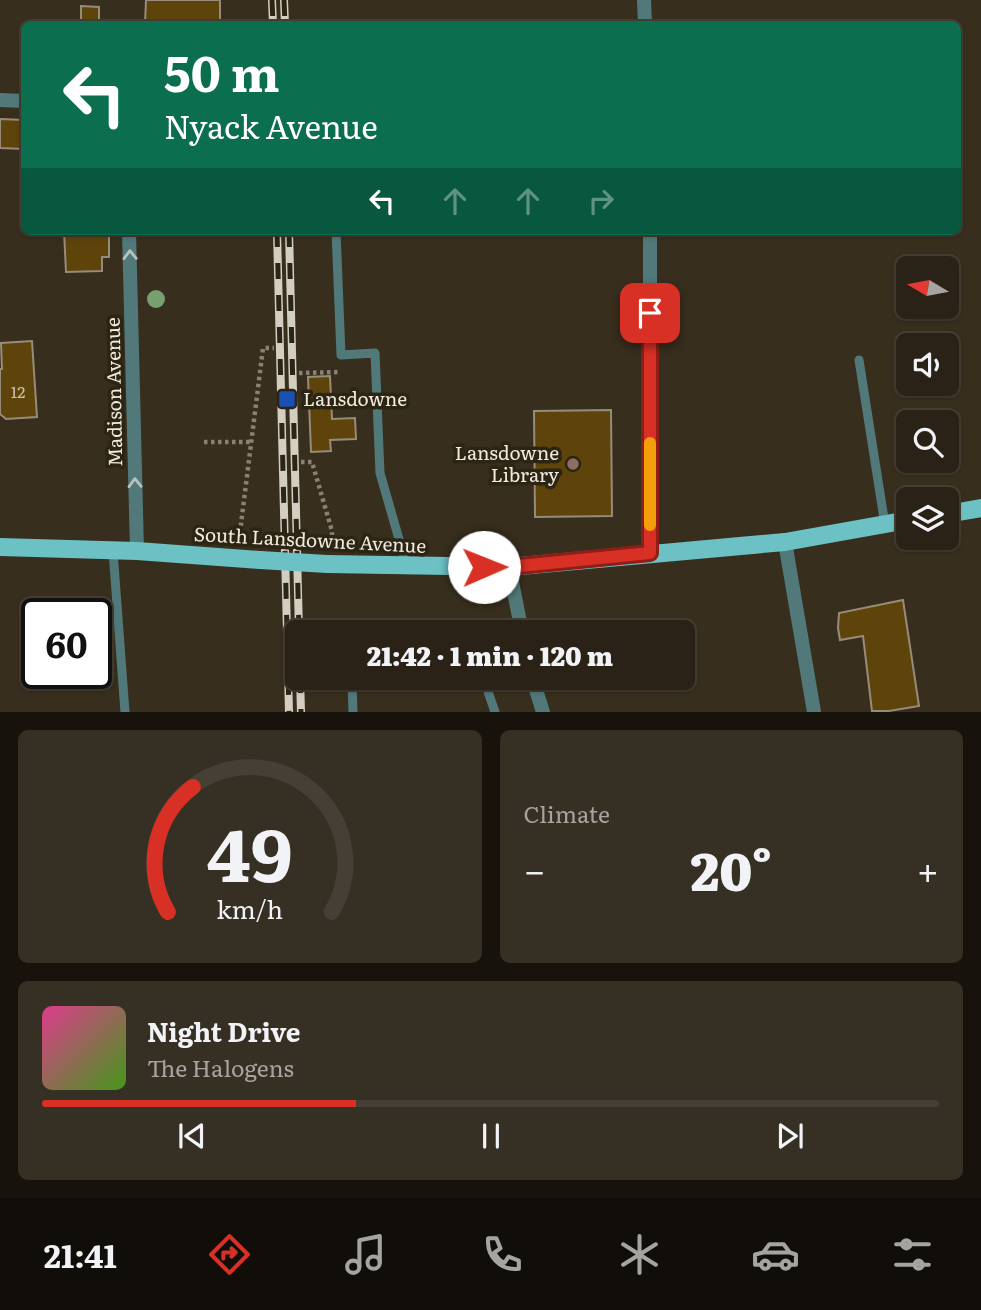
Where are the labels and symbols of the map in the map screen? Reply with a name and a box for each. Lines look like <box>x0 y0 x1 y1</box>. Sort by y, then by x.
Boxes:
one-way arrow <box>122 250 137 261</box>
north arrow <box>896 256 959 318</box>
pin <box>620 283 680 343</box>
street label: Madison Avenue <box>98 317 128 467</box>
house number: 12 <box>11 379 25 403</box>
place label: Lansdowne <box>303 384 407 412</box>
marker: Lansdowne <box>277 389 297 409</box>
place label: Lansdowne Library <box>455 438 559 488</box>
marker: Lansdowne Library <box>565 456 581 472</box>
one-way arrow <box>127 477 143 488</box>
street label: South Lansdowne Avenue <box>193 519 427 559</box>
position arrow <box>447 530 521 604</box>
speed limit sign: 60 <box>21 598 112 689</box>

